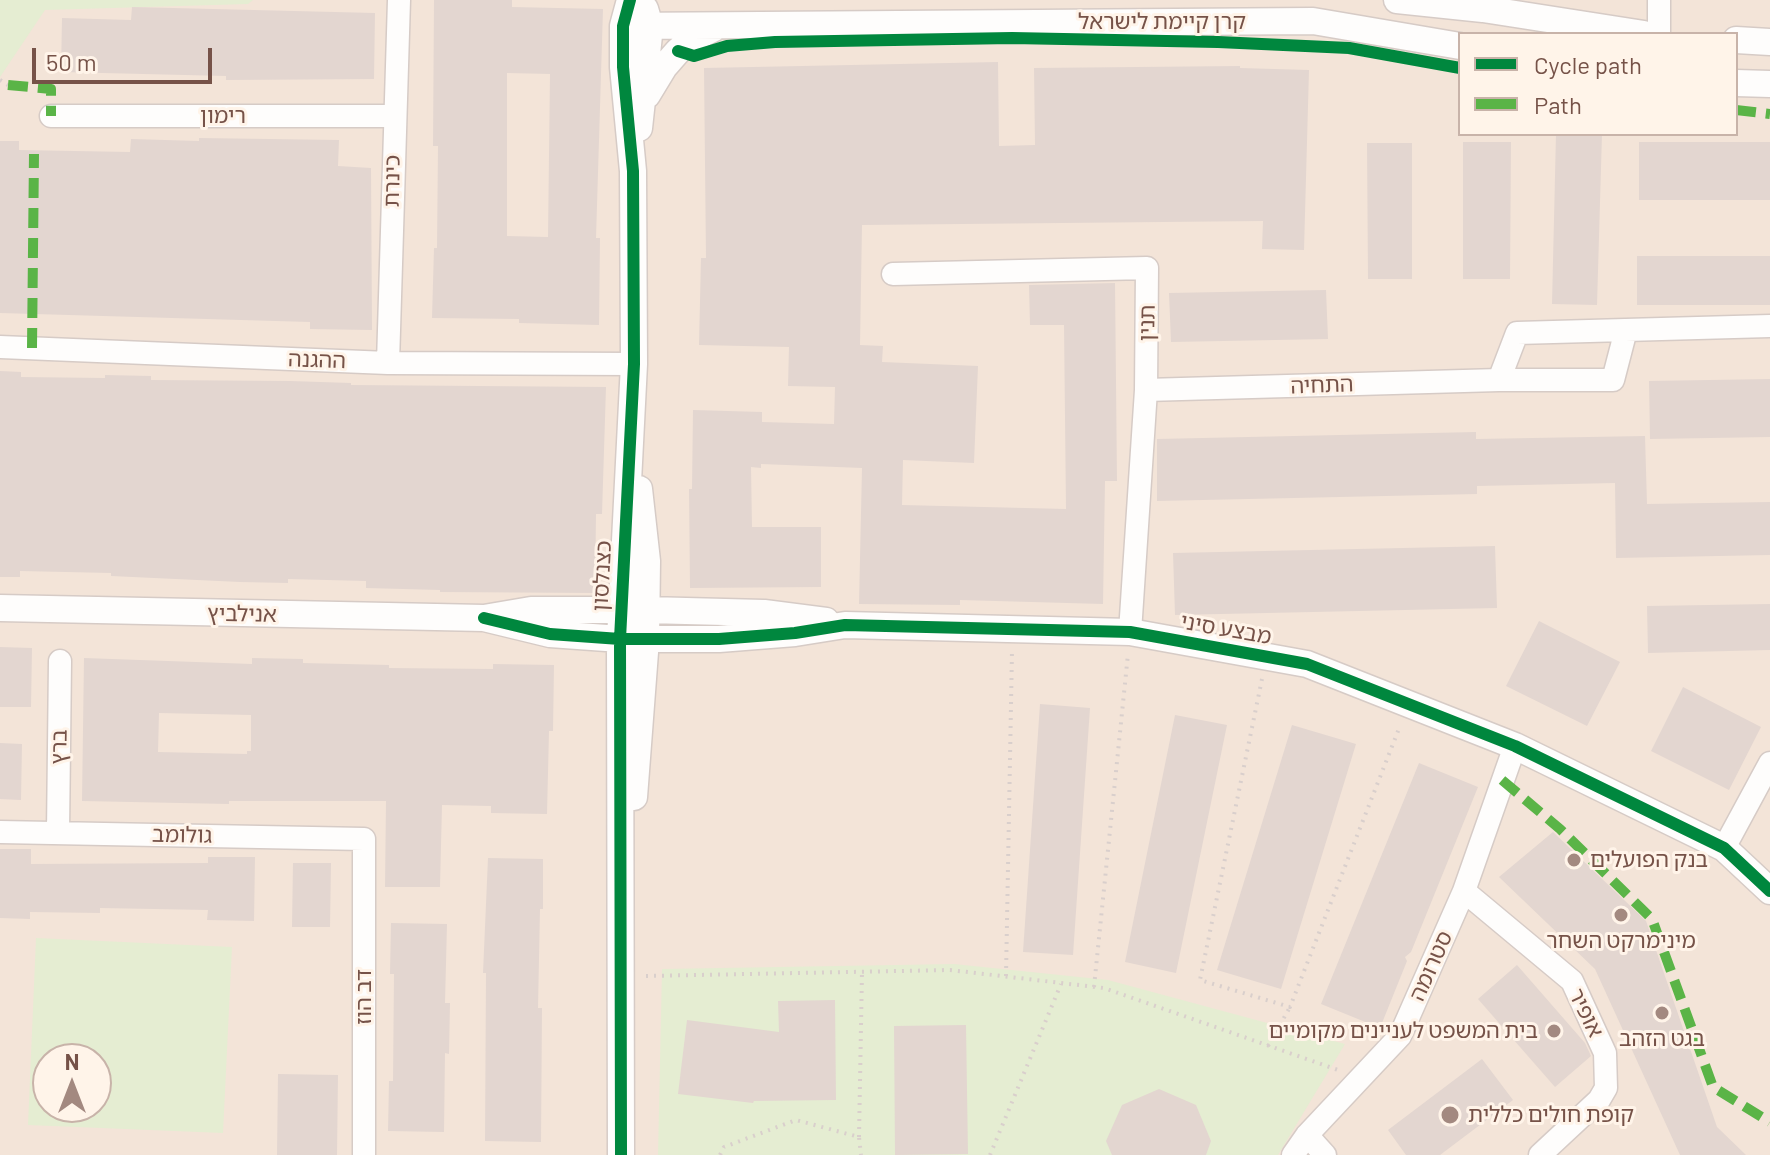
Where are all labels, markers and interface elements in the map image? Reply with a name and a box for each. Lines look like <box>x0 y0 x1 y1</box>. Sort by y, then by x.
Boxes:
street label: קרן קיימת לישראל <box>1078 9 1246 35</box>
scale bar <box>36 32 216 82</box>
legend <box>1458 32 1738 136</box>
text: 50 m <box>46 47 97 76</box>
text: Cycle path <box>1534 50 1642 79</box>
text: Path <box>1534 90 1582 119</box>
street label: רימון <box>200 103 246 129</box>
street label: כינרת <box>378 155 406 207</box>
street label: תנין <box>1133 304 1161 342</box>
street label: ההגנה <box>288 346 346 374</box>
street label: התחיה <box>1290 371 1354 399</box>
street label: כצנלסון <box>587 540 617 612</box>
street label: אנילביץ <box>207 600 277 628</box>
street label: מבצע סיני <box>1178 608 1274 650</box>
street label: ברץ <box>45 729 73 765</box>
street label: גולומב <box>152 821 212 849</box>
place label: בנק הפועלים <box>1590 847 1708 873</box>
marker: בנק הפועלים <box>1565 851 1583 869</box>
marker: מינימרקט השחר <box>1612 906 1630 924</box>
street label: סטרומה <box>1404 927 1458 1005</box>
place label: מינימרקט השחר <box>1546 928 1696 954</box>
street label: דב הוז <box>351 969 377 1025</box>
street label: אופיר <box>1563 984 1609 1042</box>
marker: בגט הזהב <box>1653 1004 1671 1022</box>
place label: בית המשפט לעניינים מקומיים <box>1268 1018 1538 1044</box>
marker: בית המשפט לעניינים מקומיים <box>1545 1022 1563 1040</box>
place label: בגט הזהב <box>1619 1026 1705 1052</box>
north arrow <box>32 1043 112 1123</box>
text: N <box>65 1048 79 1074</box>
place label: קופת חולים כללית <box>1468 1102 1634 1128</box>
marker: קופת חולים כללית <box>1439 1104 1461 1126</box>

